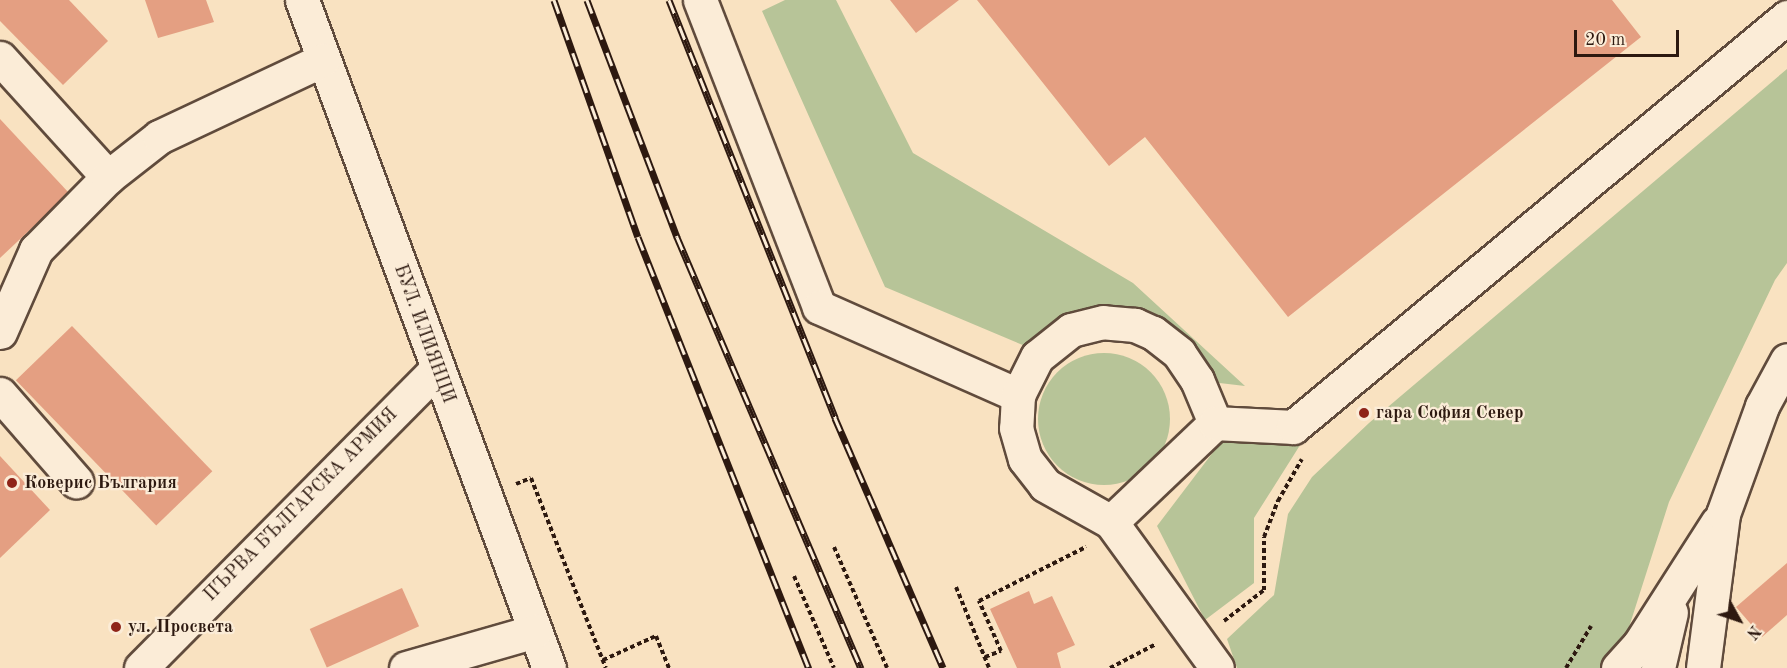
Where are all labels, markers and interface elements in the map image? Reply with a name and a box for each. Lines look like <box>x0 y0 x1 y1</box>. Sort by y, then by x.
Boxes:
scale bar <box>1577 18 1682 56</box>
text: 20 m <box>1585 31 1625 49</box>
street label: БУЛ. ИЛИЯНЦИ <box>389 262 459 406</box>
place label: гара София Север <box>1376 402 1524 424</box>
street label: ПЪРВА БЪЛГАРСКА АРМИЯ <box>200 404 402 606</box>
marker: гара София Север <box>1357 406 1371 420</box>
place label: Коверис България <box>24 472 177 494</box>
marker: Коверис България <box>5 476 19 490</box>
north arrow <box>1709 590 1769 650</box>
place label: ул. Просвета <box>128 616 233 638</box>
marker: ул. Просвета <box>109 620 123 634</box>
text: N <box>1743 622 1763 641</box>

